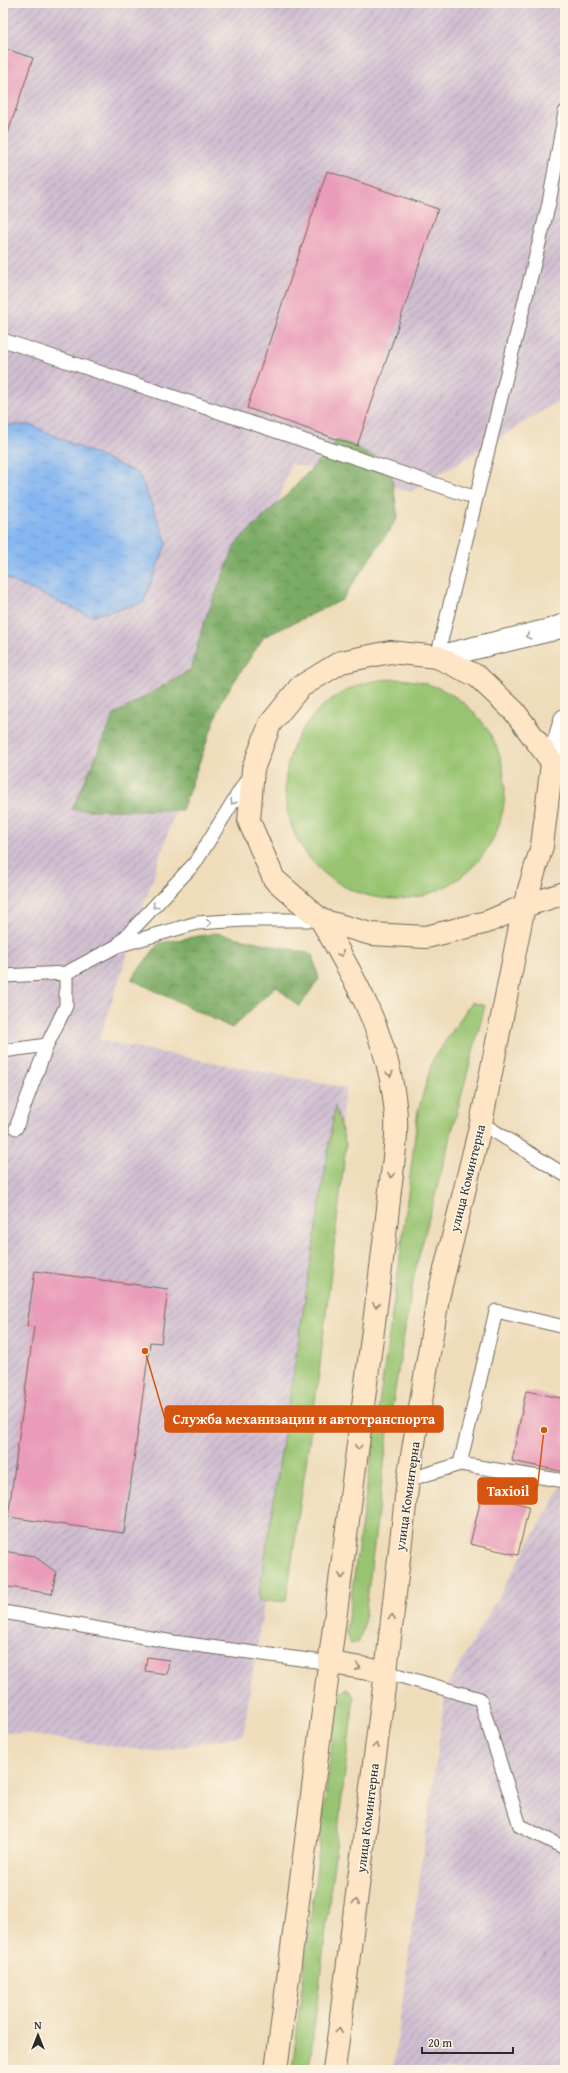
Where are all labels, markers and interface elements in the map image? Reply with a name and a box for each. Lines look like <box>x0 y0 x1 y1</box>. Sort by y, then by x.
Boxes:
one-way arrow <box>524 631 531 640</box>
one-way arrow <box>230 798 238 805</box>
one-way arrow <box>152 901 160 909</box>
one-way arrow <box>206 918 212 927</box>
one-way arrow <box>337 950 344 957</box>
one-way arrow <box>385 1070 394 1077</box>
street label: улица Коминтерна <box>445 1122 490 1235</box>
one-way arrow <box>387 1172 396 1178</box>
one-way arrow <box>372 1302 381 1308</box>
callout: Служба механизации и автотранспорта <box>165 1406 443 1432</box>
text: Служба механизации и автотранспорта <box>173 1409 436 1429</box>
street label: улица Коминтерна <box>390 1439 425 1553</box>
one-way arrow <box>354 1444 363 1450</box>
callout: Taxioil <box>478 1478 537 1504</box>
text: Taxioil <box>487 1481 530 1501</box>
one-way arrow <box>338 1573 347 1579</box>
one-way arrow <box>387 1614 396 1620</box>
one-way arrow <box>355 1662 362 1671</box>
one-way arrow <box>371 1743 380 1749</box>
street label: улица Коминтерна <box>351 1761 384 1875</box>
one-way arrow <box>351 1899 360 1905</box>
north arrow <box>18 2015 58 2055</box>
text: N <box>34 2017 42 2033</box>
one-way arrow <box>334 2028 343 2034</box>
scale bar <box>422 2029 513 2055</box>
text: 20 m <box>428 2034 452 2051</box>

